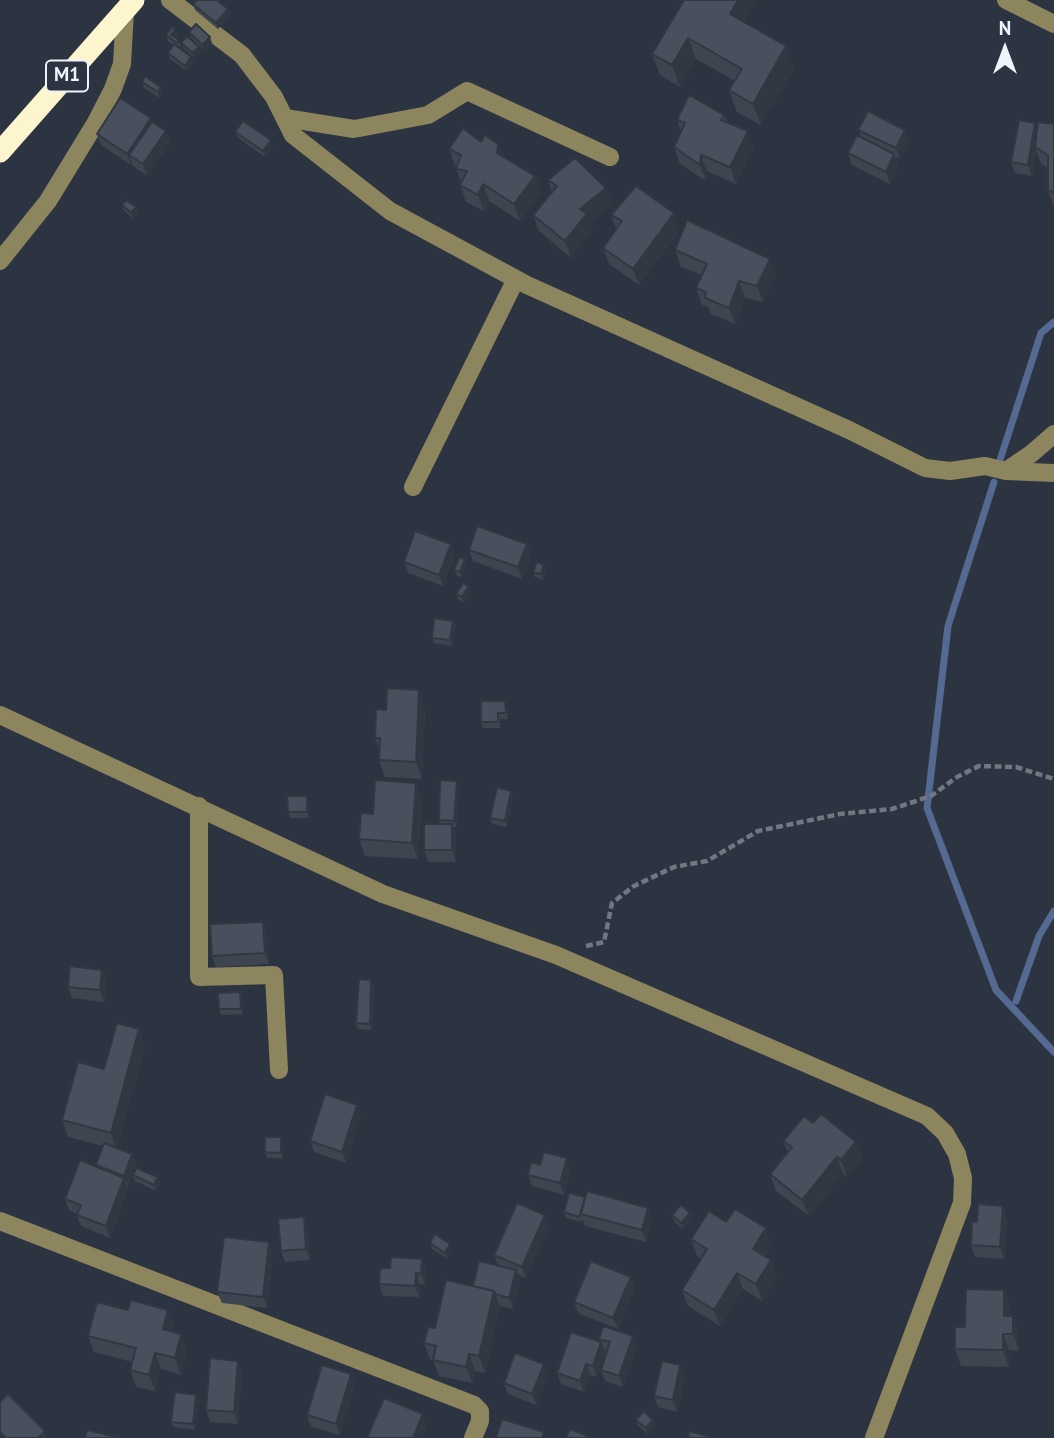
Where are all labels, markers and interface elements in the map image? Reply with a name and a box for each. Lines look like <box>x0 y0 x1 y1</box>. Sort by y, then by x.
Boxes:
north arrow <box>970 14 1040 84</box>
text: N <box>999 16 1011 40</box>
road number: M1 <box>46 60 88 92</box>

